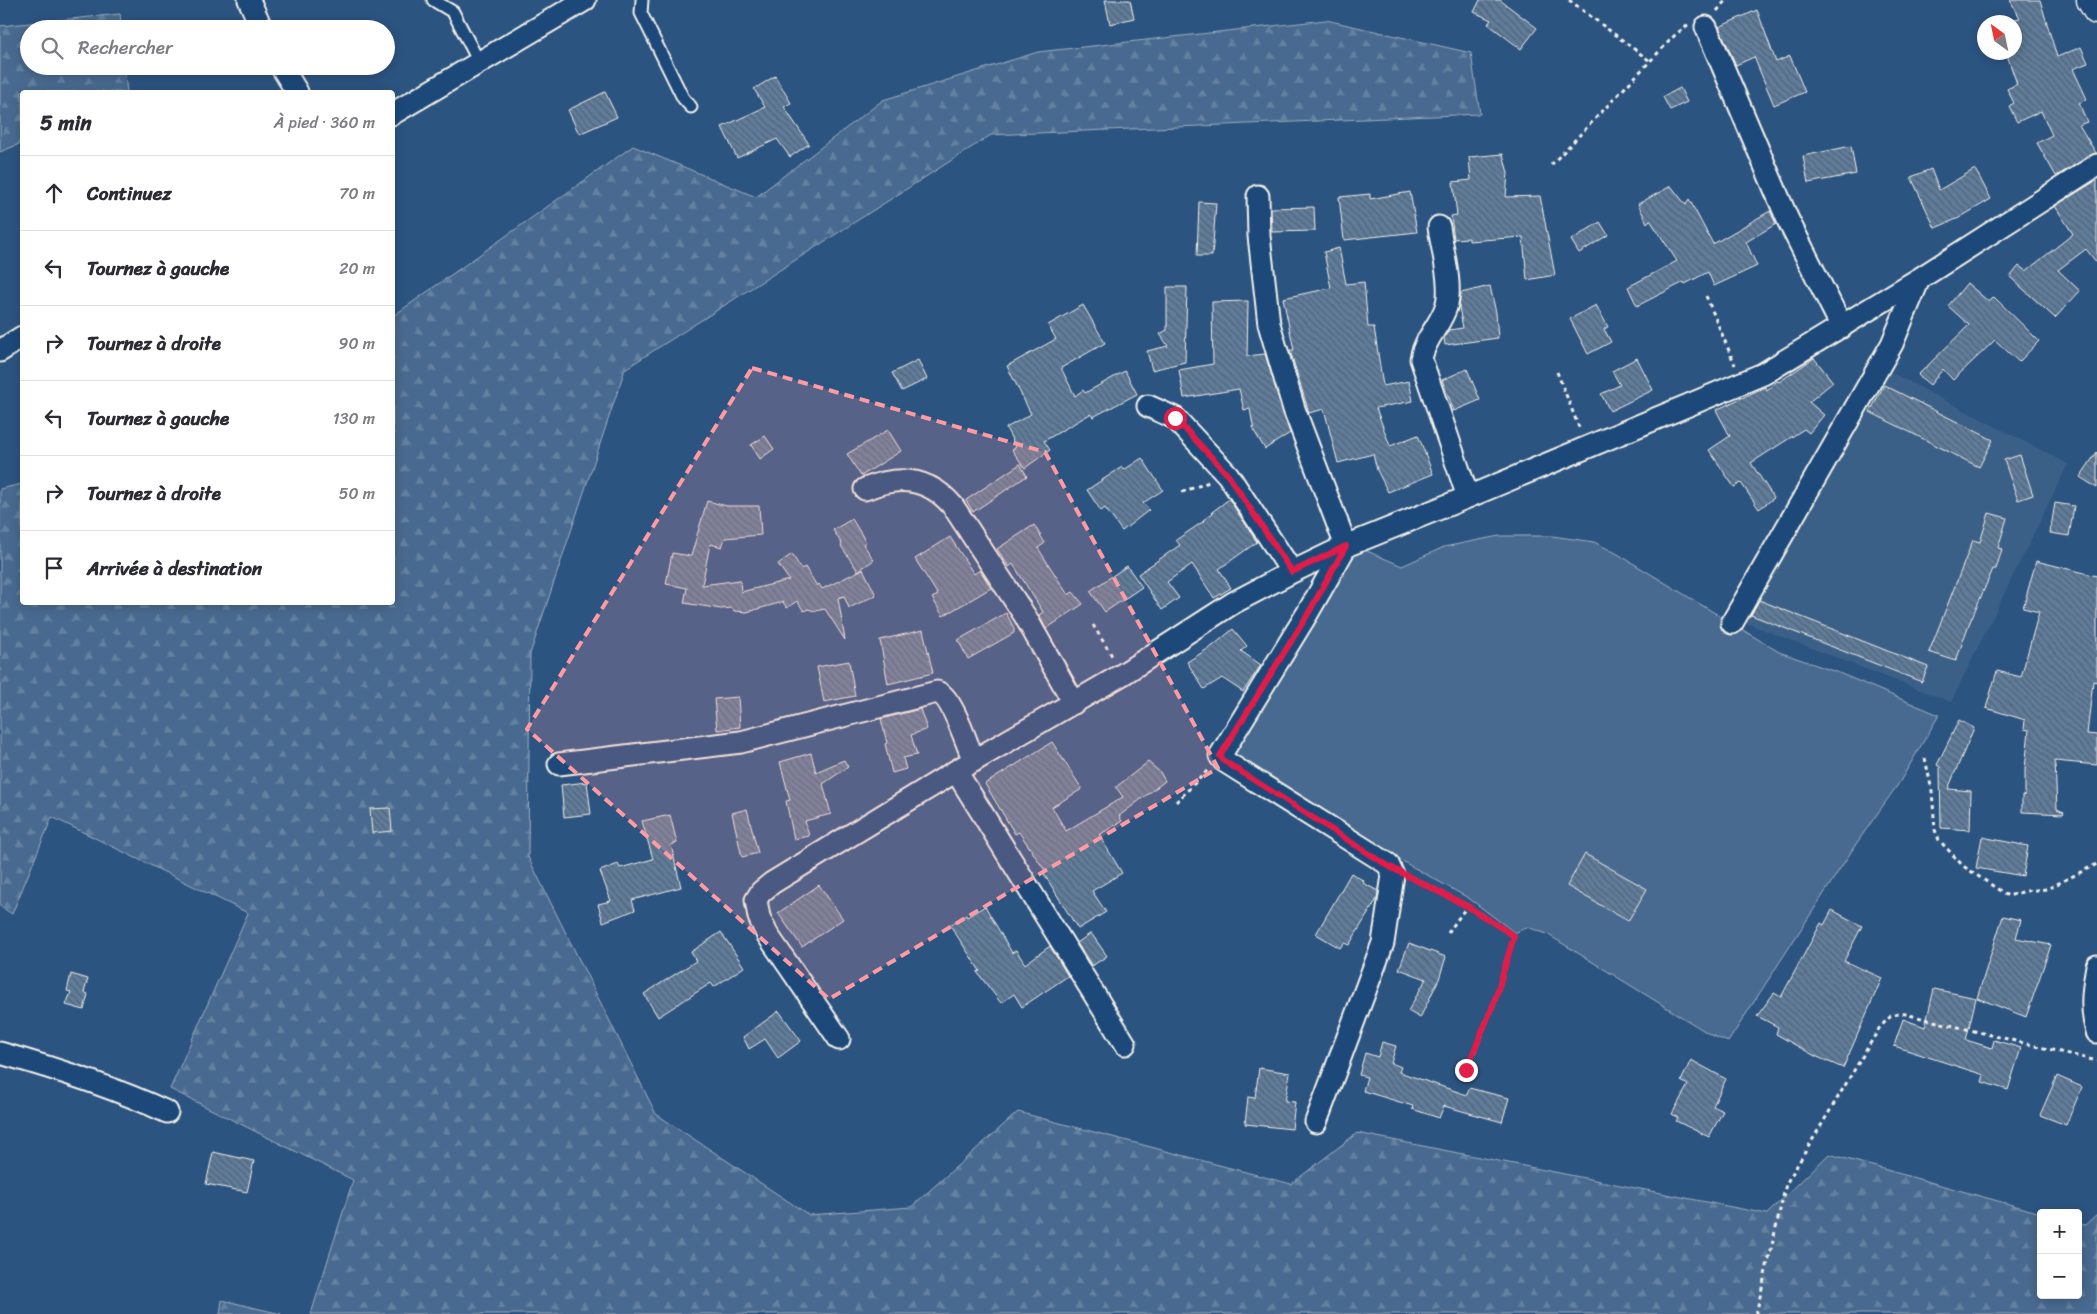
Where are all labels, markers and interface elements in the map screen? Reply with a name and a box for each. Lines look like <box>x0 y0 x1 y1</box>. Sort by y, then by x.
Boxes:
north arrow <box>1977 15 2022 60</box>
search box <box>20 20 395 75</box>
text: Rechercher <box>78 31 173 64</box>
icon: search <box>38 34 66 62</box>
text: 5 min <box>40 104 92 142</box>
text: À pied · 360 m <box>274 108 375 137</box>
text: Continuez <box>87 177 172 210</box>
icon: ahead <box>40 179 68 207</box>
text: 70 m <box>339 179 375 208</box>
text: Tournez à gauche <box>87 252 229 285</box>
icon: left <box>40 254 68 282</box>
text: 20 m <box>339 254 375 283</box>
text: Tournez à droite <box>87 327 221 360</box>
icon: right <box>40 329 68 357</box>
text: 90 m <box>339 329 375 358</box>
text: Tournez à gauche <box>87 402 229 435</box>
icon: left <box>40 404 68 432</box>
text: 130 m <box>333 404 375 433</box>
route start <box>1164 407 1187 430</box>
text: Tournez à droite <box>87 477 221 510</box>
icon: right <box>40 479 68 507</box>
text: 50 m <box>339 479 375 508</box>
text: Arrivée à destination <box>87 552 262 585</box>
icon: arrive <box>40 554 68 582</box>
route end <box>1455 1059 1478 1082</box>
map controls <box>2037 1209 2082 1299</box>
button: + <box>2037 1209 2082 1254</box>
button: − <box>2037 1254 2082 1299</box>

